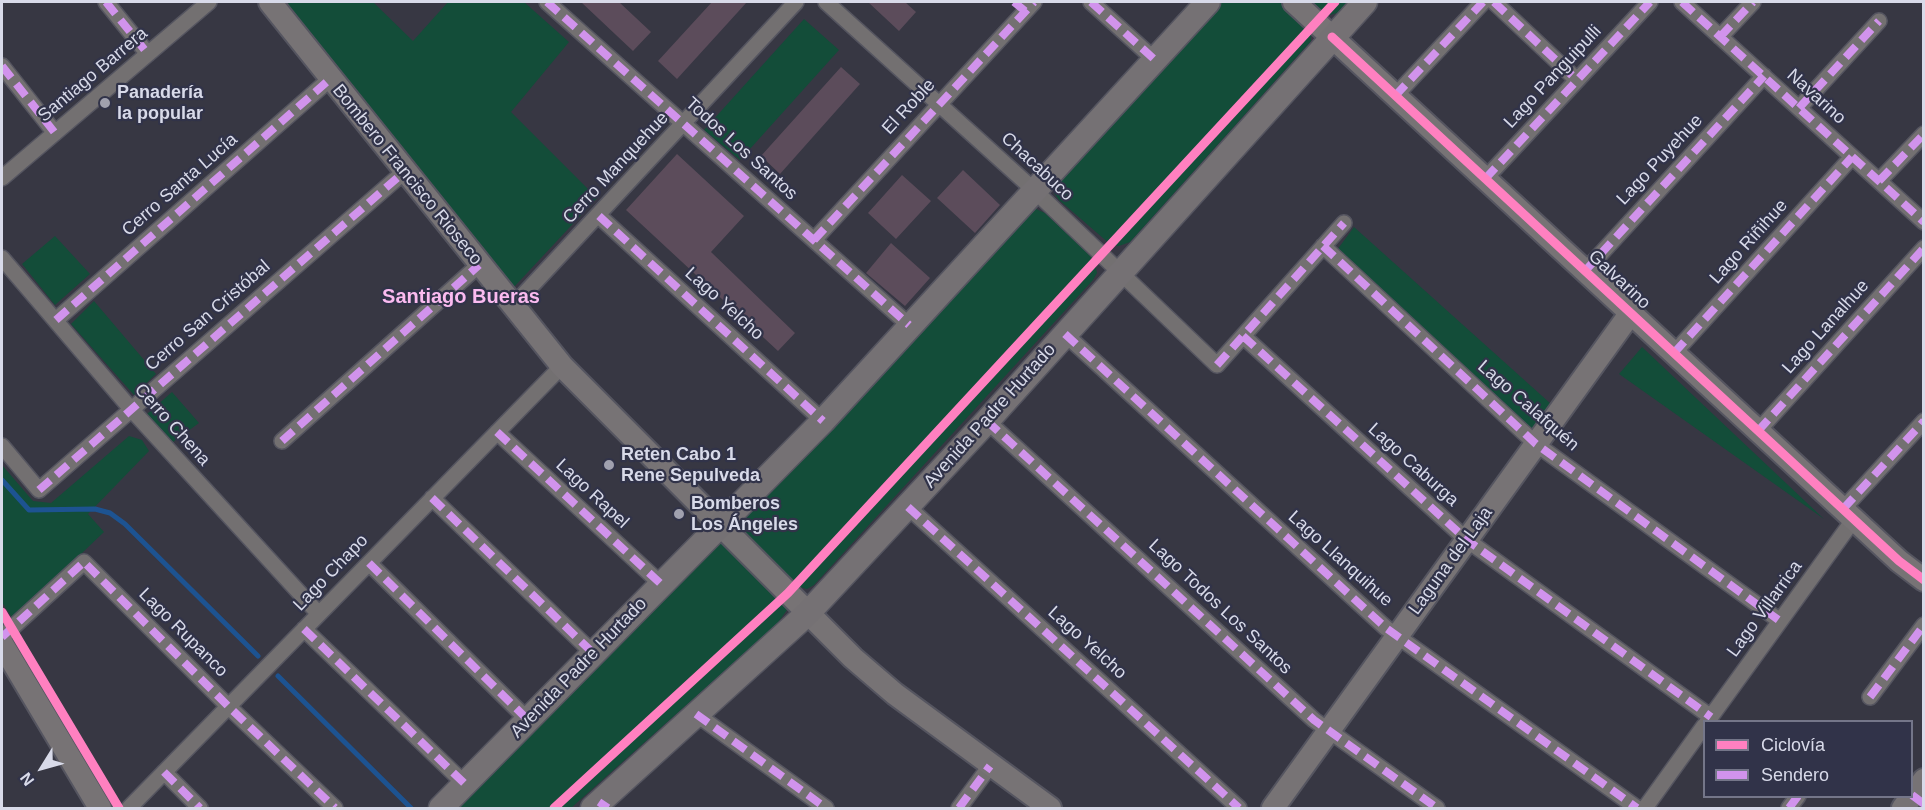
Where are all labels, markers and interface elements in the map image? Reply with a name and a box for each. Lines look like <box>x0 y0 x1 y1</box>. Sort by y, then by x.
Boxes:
street label: Lago Panguipulli <box>1500 21 1606 133</box>
street label: Santiago Barrera <box>34 23 152 127</box>
street label: Navarino <box>1782 65 1850 129</box>
street label: El Roble <box>878 75 940 139</box>
street label: Bombero Francisco Rioseco <box>327 80 487 270</box>
place label: Panadería la popular <box>117 82 203 124</box>
street label: Todos Los Santos <box>681 93 801 205</box>
marker: Panadería la popular <box>98 96 112 110</box>
street label: Cerro Manquehue <box>559 108 673 228</box>
street label: Lago Puyehue <box>1613 110 1707 210</box>
street label: Chacabuco <box>996 128 1078 206</box>
street label: Cerro Santa Lucía <box>118 129 242 241</box>
street label: Lago Riñihue <box>1705 195 1793 289</box>
street label: Galvarino <box>1583 246 1655 314</box>
street label: Cerro San Cristóbal <box>141 256 275 376</box>
street label: Lago Yelcho <box>680 263 768 345</box>
street label: Lago Lanalhue <box>1778 276 1874 378</box>
district label: Santiago Bueras <box>382 285 540 309</box>
street label: Avenida Padre Hurtado <box>919 339 1061 493</box>
street label: Lago Calafquén <box>1473 356 1583 456</box>
street label: Cerro Chena <box>129 379 215 471</box>
street label: Lago Caburga <box>1363 419 1463 511</box>
place label: Reten Cabo 1 Rene Sepulveda <box>621 444 760 486</box>
street label: Lago Rapel <box>551 455 633 533</box>
marker: Reten Cabo 1 Rene Sepulveda <box>602 458 616 472</box>
place label: Bomberos Los Ángeles <box>691 493 798 536</box>
street label: Laguna del Laja <box>1405 503 1497 619</box>
street label: Lago Llanquihue <box>1283 506 1397 612</box>
marker: Bomberos Los Ángeles <box>672 507 686 521</box>
street label: Lago Chapo <box>289 530 373 616</box>
street label: Lago Todos Los Santos <box>1144 535 1296 679</box>
street label: Lago Villarrica <box>1723 557 1807 661</box>
street label: Lago Rupanco <box>134 584 232 682</box>
street label: Avenida Padre Hurtado <box>506 593 652 743</box>
street label: Lago Yelcho <box>1043 602 1131 684</box>
legend <box>1703 720 1913 798</box>
text: Ciclovía <box>1761 735 1825 755</box>
north arrow <box>12 738 72 798</box>
text: Sendero <box>1761 765 1829 785</box>
text: N <box>17 769 37 789</box>

